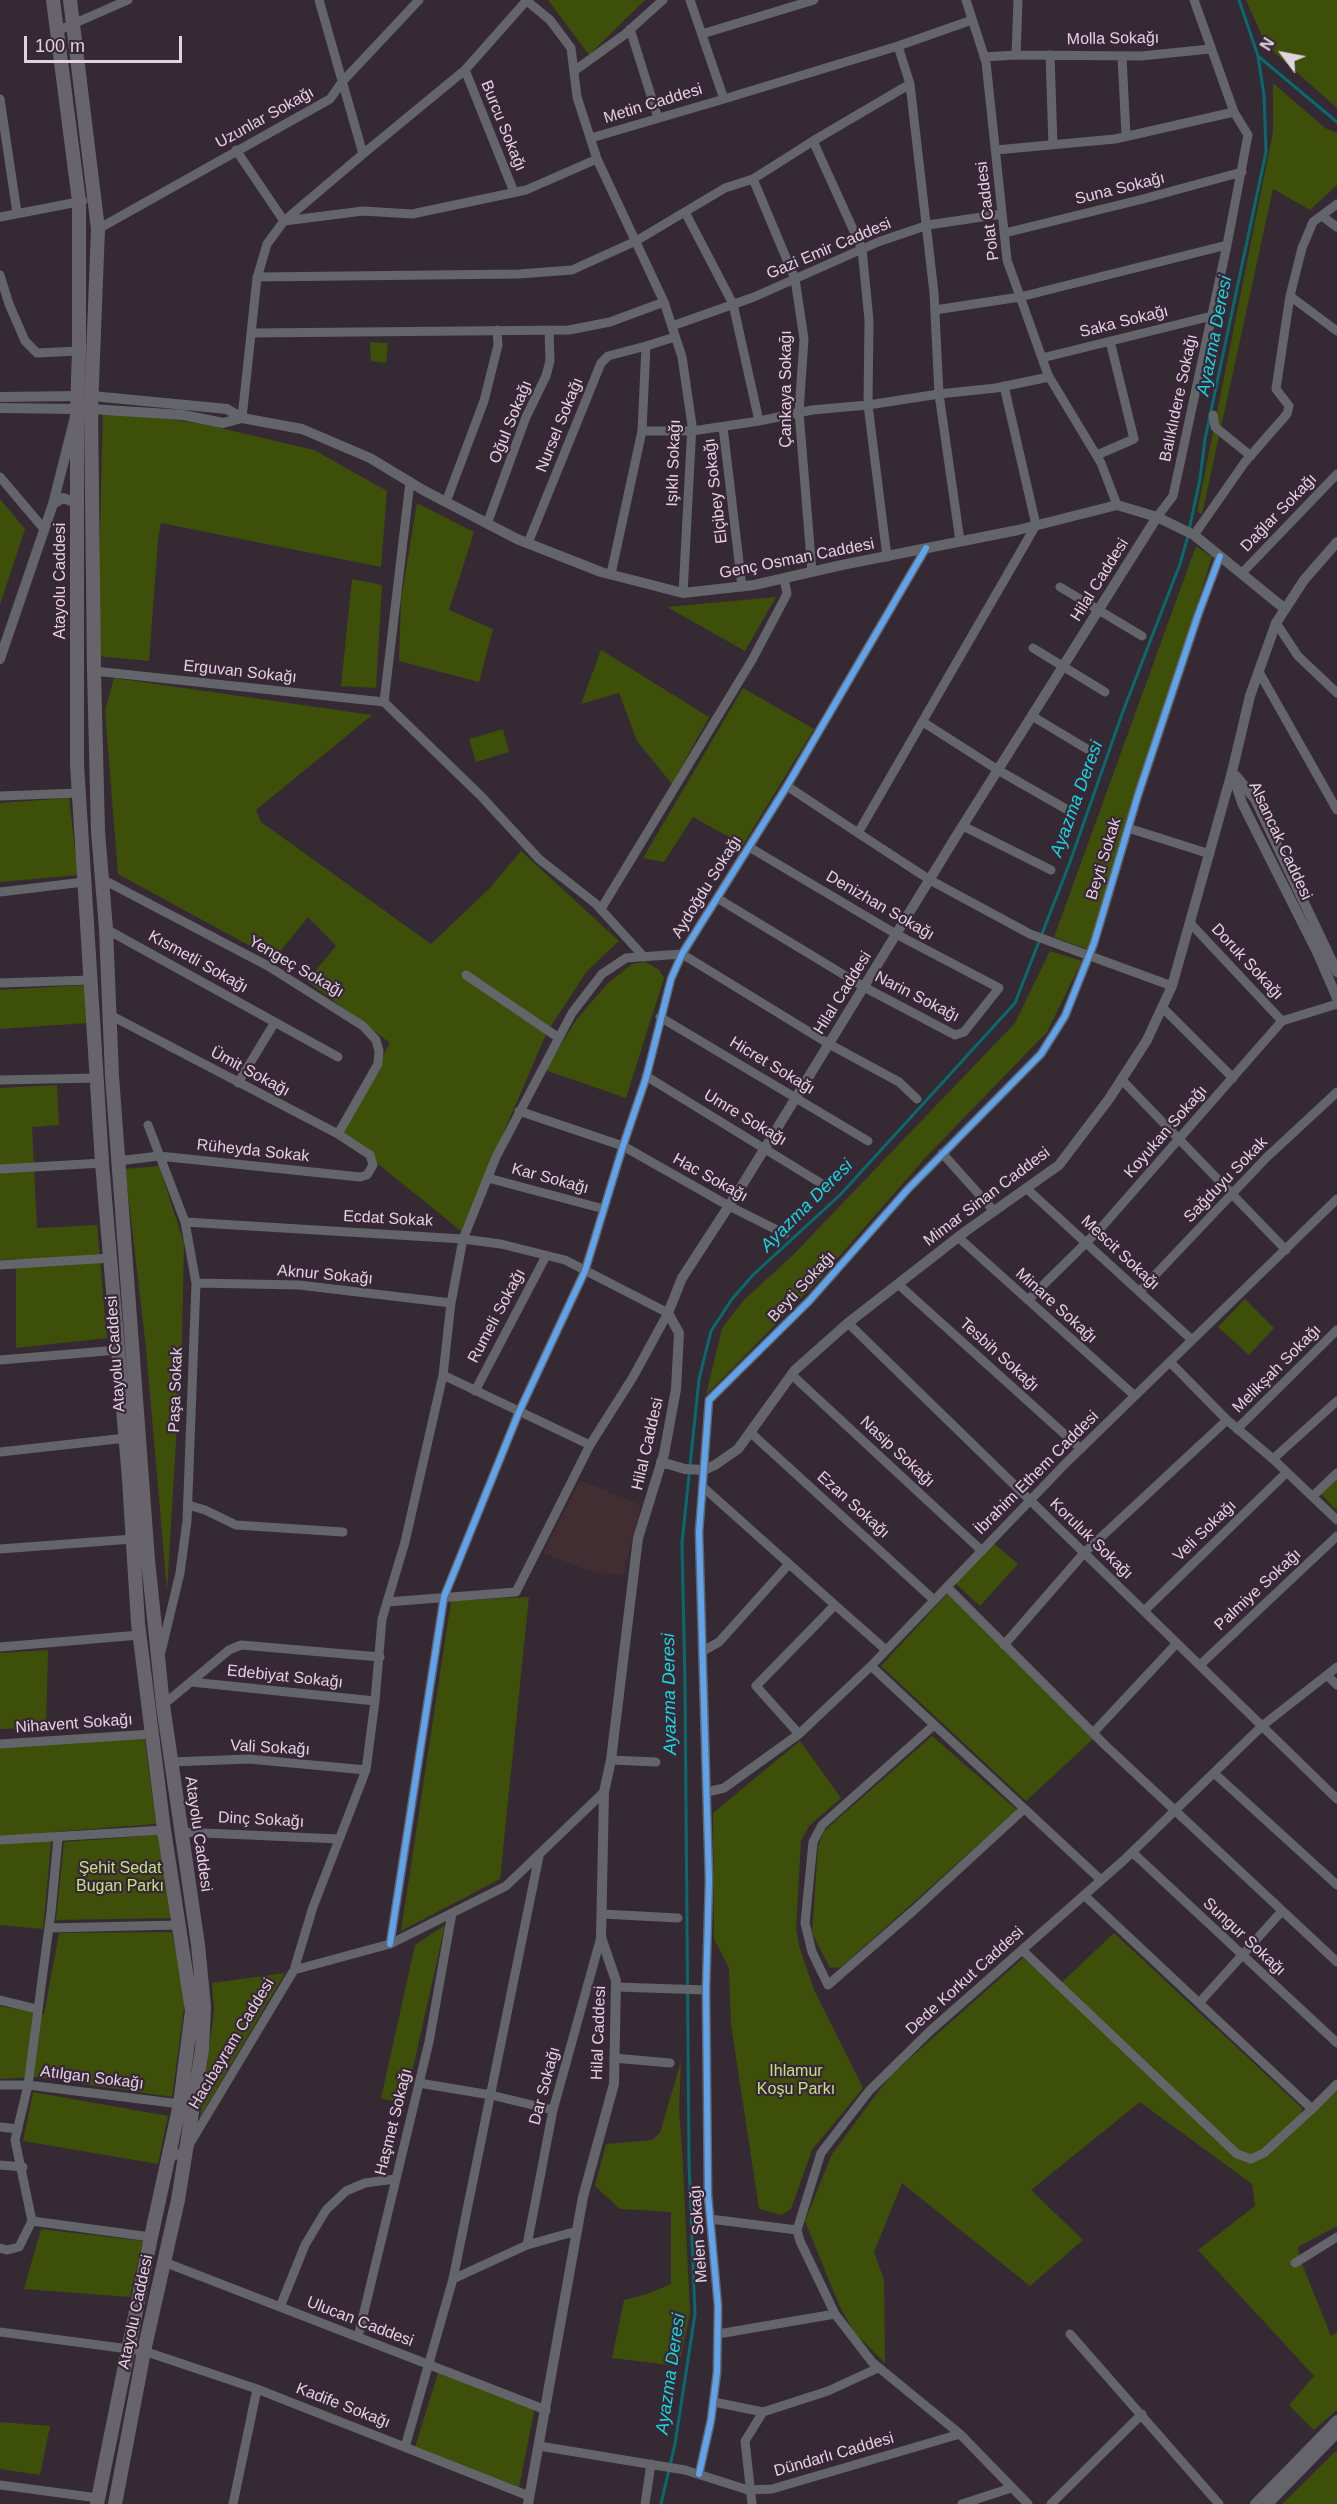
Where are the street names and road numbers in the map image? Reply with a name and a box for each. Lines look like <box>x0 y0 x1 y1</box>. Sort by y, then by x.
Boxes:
street label: Molla Sokağı <box>1067 29 1159 49</box>
street label: Burcu Sokağı <box>476 78 530 174</box>
street label: Metin Caddesi <box>601 80 705 128</box>
street label: Uzunlar Sokağı <box>213 83 317 153</box>
street label: Polat Caddesi <box>972 160 1004 262</box>
street label: Suna Sokağı <box>1073 169 1167 209</box>
street label: Gazi Emir Caddesi <box>764 214 894 284</box>
street label: Saka Sokağı <box>1078 302 1170 342</box>
street label: Çankaya Sokağı <box>777 330 797 448</box>
street label: Balıklıdere Sokağı <box>1156 332 1202 464</box>
street label: Nursel Sokağı <box>532 375 588 475</box>
street label: Oğul Sokağı <box>486 378 536 466</box>
street label: Işıklı Sokağı <box>663 419 685 507</box>
street label: Elçibey Sokağı <box>700 437 732 545</box>
street label: Dağlar Sokağı <box>1237 470 1321 556</box>
street label: Atayolu Caddesi <box>51 523 71 639</box>
street label: Genç Osman Caddesi <box>718 535 876 583</box>
street label: Hilal Caddesi <box>1067 535 1133 625</box>
street label: Erguvan Sokağı <box>182 657 298 687</box>
street label: Alsancak Caddesi <box>1244 779 1316 903</box>
street label: Beyti Sokak <box>1082 816 1126 902</box>
street label: Aydoğdu Sokağı <box>668 832 746 942</box>
street label: Denizhan Sokağı <box>822 867 938 945</box>
street label: Doruk Sokağı <box>1207 920 1287 1004</box>
street label: Kısmetli Sokağı <box>145 927 251 997</box>
street label: Yengeç Sokağı <box>245 932 347 1002</box>
street label: Hilal Caddesi <box>810 948 876 1038</box>
street label: Narin Sokağı <box>871 967 963 1027</box>
street label: Hicret Sokağı <box>726 1033 818 1099</box>
street label: Ümit Sokağı <box>207 1043 293 1101</box>
street label: Koyukan Sokağı <box>1121 1082 1211 1182</box>
street label: Umre Sokağı <box>700 1086 790 1150</box>
street label: Sağduyu Sokak <box>1180 1133 1272 1227</box>
street label: Rüheyda Sokak <box>196 1136 310 1166</box>
street label: Mimar Sinan Caddesi <box>920 1143 1054 1251</box>
street label: Hac Sokağı <box>669 1150 751 1206</box>
street label: Kar Sokağı <box>509 1159 591 1199</box>
street label: Ecdat Sokak <box>343 1207 433 1231</box>
street label: Mescit Sokağı <box>1077 1212 1163 1294</box>
street label: Beyti Sokağı <box>764 1248 840 1326</box>
street label: Aknur Sokağı <box>276 1261 374 1289</box>
street label: Minare Sokağı <box>1011 1264 1101 1348</box>
street label: Rumeli Sokağı <box>464 1266 530 1366</box>
street label: Atayolu Caddesi <box>102 1295 130 1413</box>
street label: Tesbih Sokağı <box>955 1314 1043 1396</box>
street label: Melikşah Sokağı <box>1229 1321 1325 1417</box>
street label: Paşa Sokak <box>165 1347 187 1433</box>
street label: Hilal Caddesi <box>628 1396 668 1492</box>
street label: İbrahim Ethem Caddesi <box>971 1407 1103 1539</box>
street label: Nasip Sokağı <box>856 1413 938 1491</box>
street label: Ezan Sokağı <box>813 1468 893 1542</box>
street label: Koruluk Sokağı <box>1045 1494 1137 1584</box>
street label: Veli Sokağı <box>1170 1496 1240 1566</box>
street label: Palmiye Sokağı <box>1211 1545 1305 1635</box>
street label: Edebiyat Sokağı <box>226 1661 344 1693</box>
street label: Nihavent Sokağı <box>15 1710 133 1738</box>
street label: Vali Sokağı <box>230 1736 310 1760</box>
street label: Atayolu Caddesi <box>180 1775 216 1893</box>
street label: Dinç Sokağı <box>217 1808 305 1832</box>
street label: Sungur Sokağı <box>1199 1894 1289 1980</box>
street label: Dede Korkut Caddesi <box>902 1923 1028 2039</box>
street label: Hacıbayram Caddesi <box>185 1975 279 2113</box>
street label: Hilal Caddesi <box>588 1986 610 2080</box>
street label: Dar Sokağı <box>525 2045 565 2127</box>
street label: Atılgan Sokağı <box>39 2062 145 2094</box>
street label: Haşmet Sokağı <box>371 2067 417 2177</box>
street label: Melen Sokağı <box>686 2185 712 2283</box>
street label: Atayolu Caddesi <box>114 2253 158 2371</box>
street label: Ulucan Caddesi <box>304 2293 416 2351</box>
street label: Kadife Sokağı <box>293 2379 393 2433</box>
street label: Dündarlı Caddesi <box>772 2429 896 2481</box>

